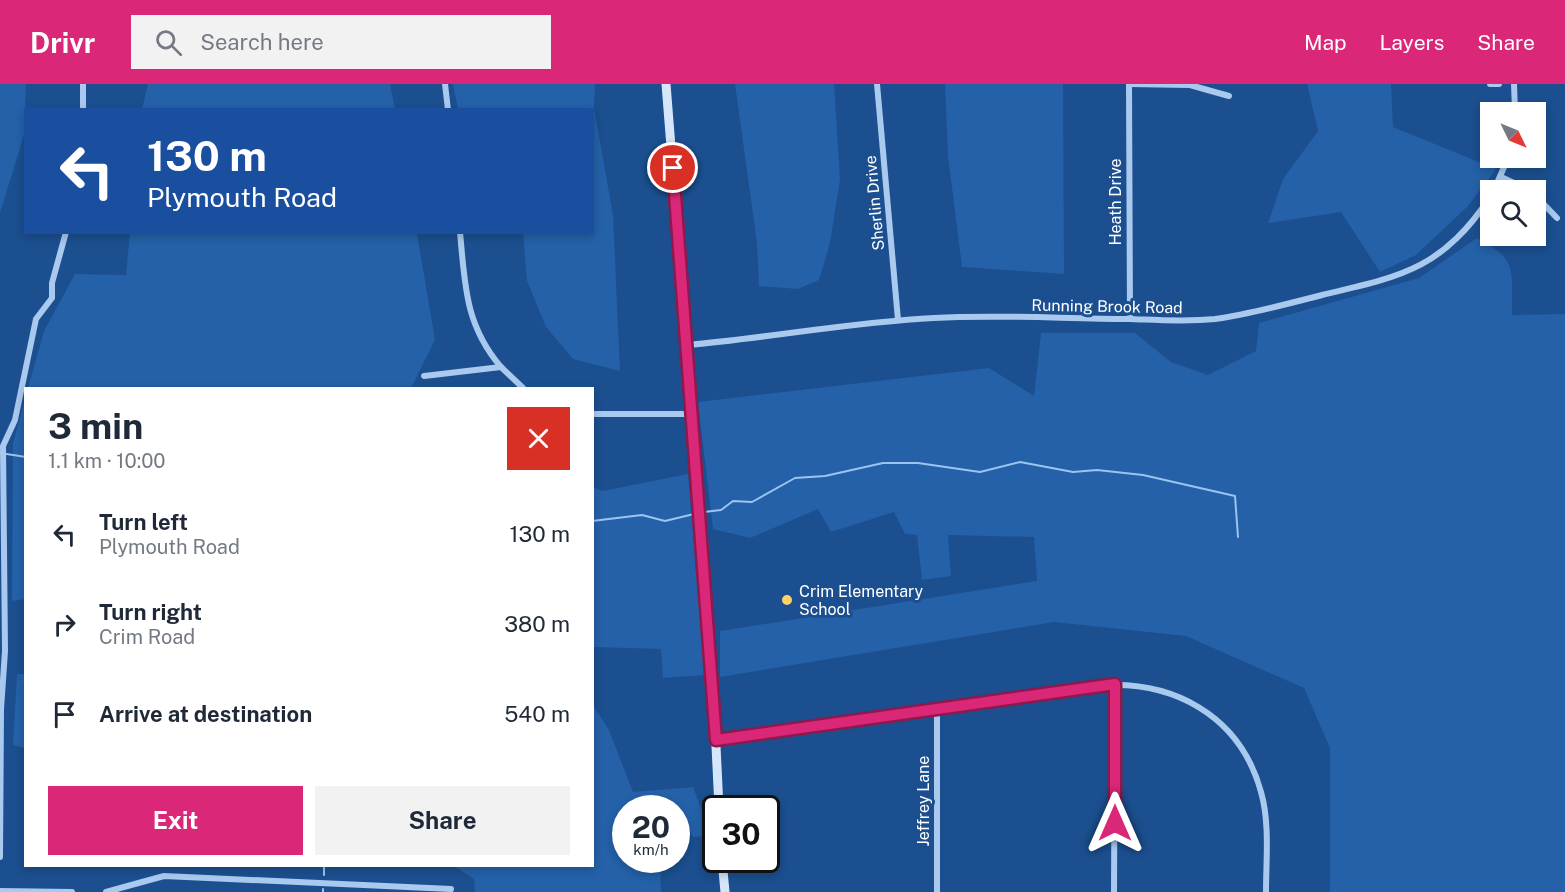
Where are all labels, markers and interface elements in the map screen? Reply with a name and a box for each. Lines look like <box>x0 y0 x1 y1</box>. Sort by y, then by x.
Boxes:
search box <box>131 15 551 69</box>
text: Drivr <box>30 26 95 59</box>
icon: search <box>152 26 185 59</box>
text: Search here <box>200 29 324 55</box>
text: Map <box>1304 30 1347 55</box>
text: Layers <box>1380 30 1444 55</box>
text: Share <box>1477 30 1535 55</box>
north arrow <box>1480 102 1546 168</box>
map controls <box>1480 102 1546 246</box>
text: 130 m <box>147 131 267 180</box>
icon: left <box>48 132 126 210</box>
pin <box>647 142 698 193</box>
icon: arrive <box>656 151 689 184</box>
street label: Sherlin Drive <box>861 155 888 251</box>
street label: Heath Drive <box>1106 158 1125 246</box>
button: search <box>1480 180 1546 246</box>
text: Plymouth Road <box>147 181 337 213</box>
street label: Running Brook Road <box>1031 296 1183 317</box>
text: 3 min <box>48 405 143 447</box>
button: close <box>507 407 570 470</box>
text: 1.1 km · 10:00 <box>48 449 166 473</box>
text: Turn left <box>99 509 188 535</box>
icon: left <box>48 518 81 551</box>
text: 130 m <box>509 521 570 547</box>
text: Plymouth Road <box>99 535 240 559</box>
place label: Crim Elementary School <box>799 582 924 619</box>
marker: Crim Elementary School <box>780 593 794 607</box>
text: Turn right <box>99 599 202 625</box>
icon: right <box>48 608 81 641</box>
text: 380 m <box>504 611 570 637</box>
text: Crim Road <box>99 625 195 649</box>
icon: arrive <box>48 698 81 731</box>
text: Arrive at destination <box>99 701 312 727</box>
text: 540 m <box>504 701 570 727</box>
street label: Jeffrey Lane <box>914 756 933 846</box>
button: Exit <box>48 786 303 855</box>
button: Share <box>315 786 570 855</box>
position arrow <box>1083 791 1147 855</box>
speed limit sign: 30 <box>702 795 780 873</box>
text: 20 <box>632 809 670 845</box>
text: km/h <box>633 841 669 858</box>

